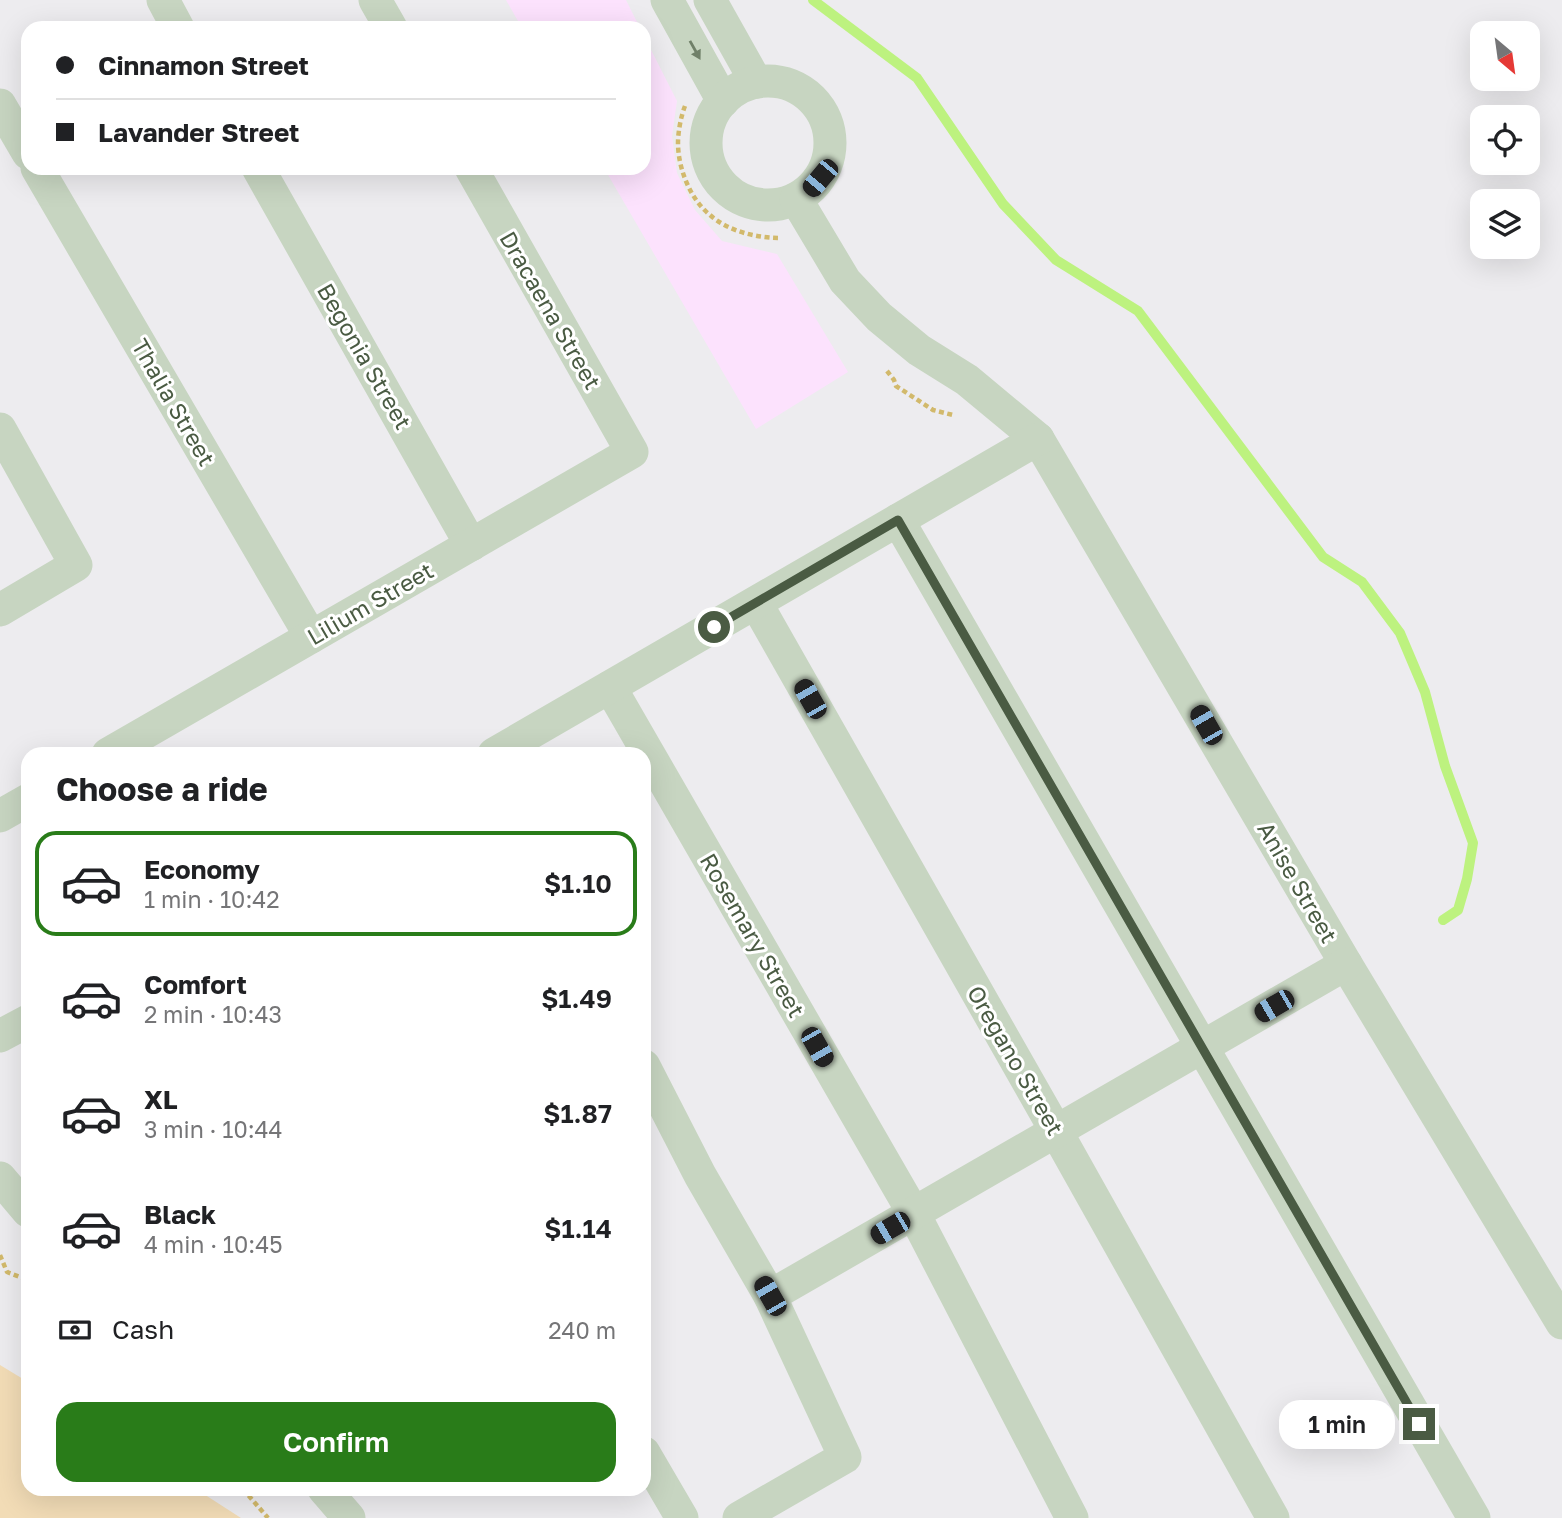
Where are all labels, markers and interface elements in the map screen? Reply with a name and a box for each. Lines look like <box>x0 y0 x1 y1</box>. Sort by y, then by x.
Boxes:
north arrow <box>1470 21 1540 91</box>
map controls <box>1470 21 1540 259</box>
one-way arrow <box>689 41 701 60</box>
text: Cinnamon Street <box>98 50 309 81</box>
button: locate <box>1470 105 1540 175</box>
text: Lavander Street <box>98 117 300 148</box>
car <box>799 155 842 201</box>
button: layers <box>1470 189 1540 259</box>
street label: Dracaena Street <box>494 226 608 394</box>
street label: Begonia Street <box>312 278 418 434</box>
street label: Thalia Street <box>126 334 222 470</box>
street label: Lilium Street <box>302 556 438 650</box>
route start <box>698 611 730 643</box>
car <box>791 676 830 722</box>
car <box>1187 702 1226 748</box>
text: Choose a ride <box>56 770 268 808</box>
street label: Anise Street <box>1252 817 1344 947</box>
street label: Rosemary Street <box>695 848 811 1022</box>
icon: car <box>60 852 123 915</box>
text: Economy <box>144 854 260 885</box>
text: $1.10 <box>544 868 612 899</box>
text: 1 min · 10:42 <box>144 885 280 913</box>
icon: car <box>60 967 123 1030</box>
text: Comfort <box>144 969 247 1000</box>
street label: Oregano Street <box>962 980 1070 1140</box>
text: $1.49 <box>541 983 612 1014</box>
car <box>1251 986 1298 1026</box>
text: 2 min · 10:43 <box>144 1000 282 1028</box>
car <box>798 1024 837 1070</box>
icon: car <box>60 1082 123 1145</box>
text: XL <box>144 1084 178 1115</box>
text: $1.87 <box>543 1098 612 1129</box>
text: 3 min · 10:44 <box>144 1115 283 1143</box>
icon: car <box>60 1197 123 1260</box>
text: Black <box>144 1199 216 1230</box>
car <box>867 1208 914 1248</box>
text: $1.14 <box>544 1213 612 1244</box>
text: 4 min · 10:45 <box>144 1230 283 1258</box>
car <box>751 1273 790 1319</box>
icon: cash <box>56 1311 94 1349</box>
text: Cash <box>112 1314 174 1345</box>
text: 240 m <box>548 1316 616 1344</box>
callout: 1 min <box>1279 1400 1394 1448</box>
button: Confirm <box>56 1402 616 1482</box>
route end <box>1403 1408 1435 1440</box>
text: 1 min <box>1308 1410 1366 1438</box>

